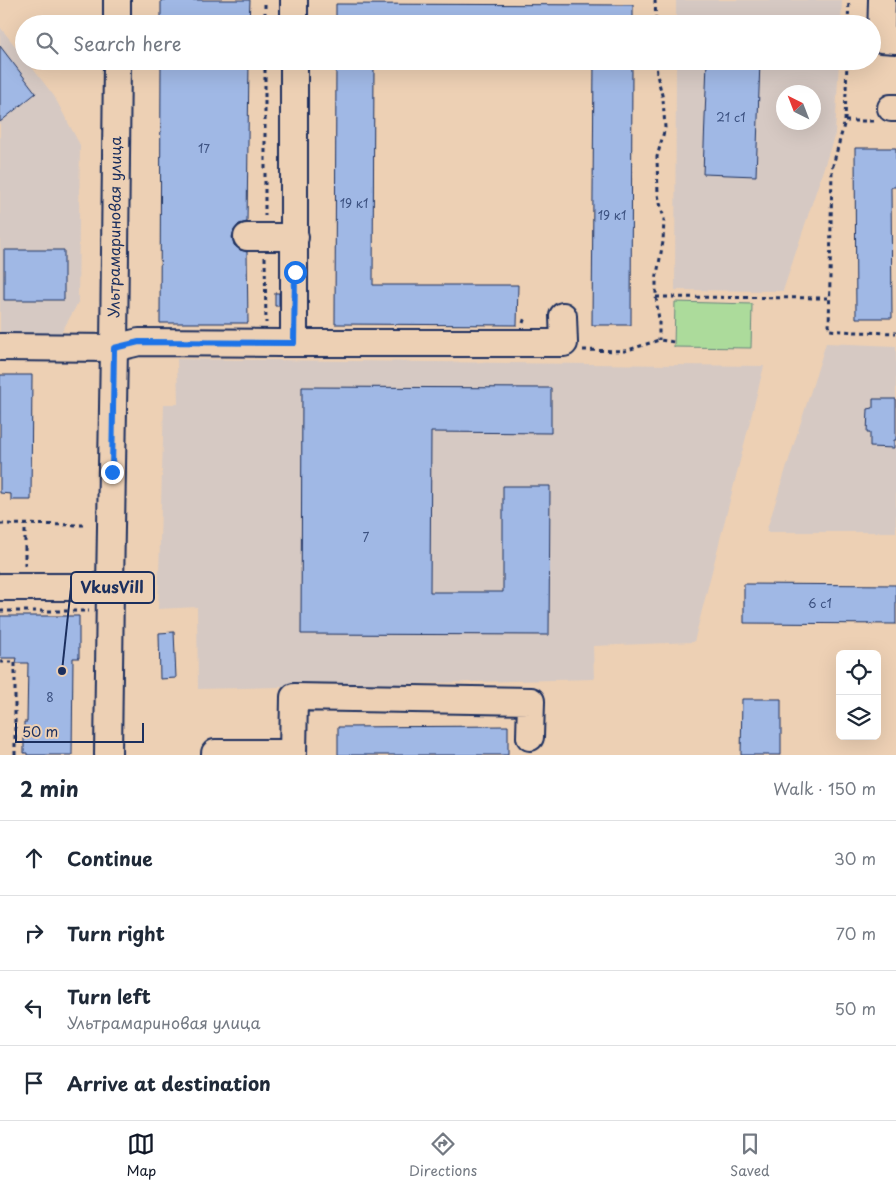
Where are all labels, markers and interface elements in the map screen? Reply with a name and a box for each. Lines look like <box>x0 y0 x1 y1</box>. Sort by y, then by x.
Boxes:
search box <box>15 15 881 70</box>
icon: search <box>33 29 61 57</box>
text: Search here <box>73 29 182 57</box>
north arrow <box>776 85 821 130</box>
house number: 21 с1 <box>716 108 746 126</box>
street label: Ультрамариновая улица <box>101 136 126 318</box>
house number: 17 <box>198 139 210 157</box>
house number: 19 к1 <box>340 194 368 212</box>
house number: 19 к1 <box>598 206 626 224</box>
route start <box>284 261 307 284</box>
route end <box>101 461 124 484</box>
house number: 7 <box>363 528 370 546</box>
callout: VkusVill <box>71 572 154 603</box>
text: VkusVill <box>80 574 144 598</box>
house number: 6 с1 <box>808 594 832 612</box>
map controls <box>836 650 881 740</box>
button: locate <box>836 650 881 695</box>
house number: 8 <box>46 688 54 706</box>
button: layers <box>836 695 881 740</box>
scale bar <box>15 720 144 743</box>
text: 50 m <box>22 721 58 742</box>
text: 2 min <box>20 772 79 804</box>
text: Walk · 150 m <box>773 776 876 800</box>
icon: ahead <box>20 844 48 872</box>
text: Continue <box>67 844 153 872</box>
text: 30 m <box>834 846 876 870</box>
icon: right <box>20 919 48 947</box>
text: Turn right <box>67 919 165 947</box>
text: 70 m <box>836 921 876 945</box>
text: Turn left <box>67 982 151 1010</box>
icon: left <box>20 994 48 1022</box>
text: 50 m <box>835 996 876 1020</box>
text: Ультрамариновая улица <box>67 1010 260 1034</box>
icon: arrive <box>20 1069 48 1097</box>
text: Arrive at destination <box>67 1069 271 1097</box>
tab: Map <box>126 1130 156 1181</box>
tab: Directions <box>409 1130 477 1181</box>
tab: Saved <box>730 1130 770 1181</box>

